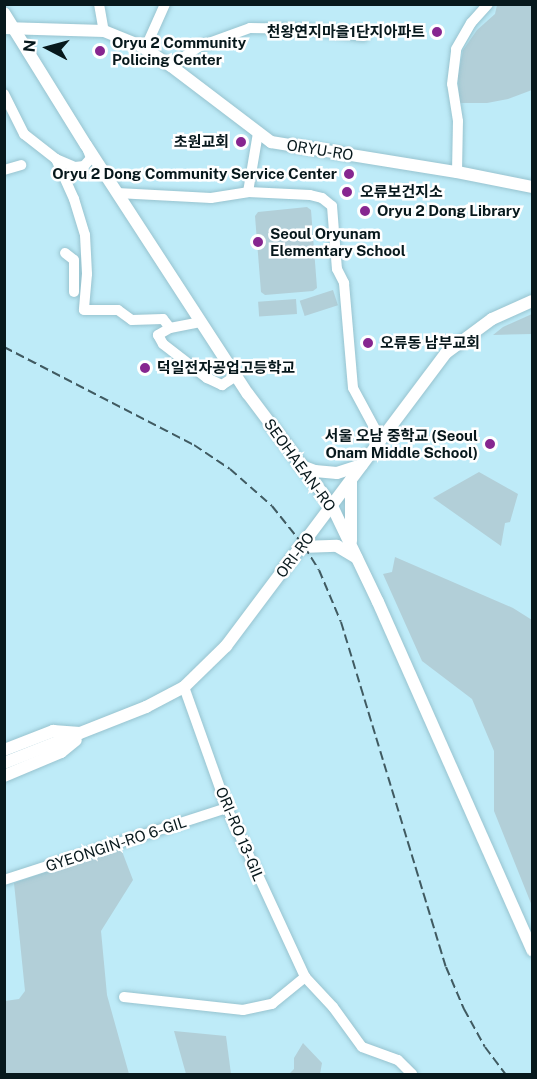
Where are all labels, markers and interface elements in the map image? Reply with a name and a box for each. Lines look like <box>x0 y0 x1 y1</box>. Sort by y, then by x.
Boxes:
north arrow <box>18 18 78 78</box>
place label: 천왕연지마을1단지아파트 <box>267 23 425 41</box>
marker: 천왕연지마을1단지아파트 <box>430 25 444 39</box>
place label: Oryu 2 Community Policing Center <box>112 33 246 68</box>
text: N <box>19 39 40 53</box>
marker: Oryu 2 Community Policing Center <box>93 44 107 58</box>
place label: 초원교회 <box>174 133 229 151</box>
marker: 초원교회 <box>234 135 248 149</box>
street label: ORYU-RO <box>285 136 355 164</box>
place label: Oryu 2 Dong Community Service Center <box>52 165 337 183</box>
marker: Oryu 2 Dong Community Service Center <box>342 167 356 181</box>
marker: 오류보건지소 <box>338 183 356 201</box>
place label: 오류보건지소 <box>360 183 443 201</box>
place label: Oryu 2 Dong Library <box>377 202 521 220</box>
marker: Oryu 2 Dong Library <box>358 204 372 218</box>
place label: Seoul Oryunam Elementary School <box>270 224 406 259</box>
marker: Seoul Oryunam Elementary School <box>251 235 265 249</box>
place label: 오류동 남부교회 <box>380 334 480 352</box>
marker: 오류동 남부교회 <box>361 336 375 350</box>
place label: 덕일전자공업고등학교 <box>157 359 295 377</box>
marker: 덕일전자공업고등학교 <box>138 361 152 375</box>
street label: SEOHAEAN-RO <box>260 415 340 515</box>
place label: 서울 오남 중학교 (Seoul Onam Middle School) <box>325 426 478 461</box>
marker: 서울 오남 중학교 (Seoul Onam Middle School) <box>483 437 497 451</box>
street label: ORI-RO <box>272 529 318 581</box>
street label: ORI-RO 13-GIL <box>212 784 268 884</box>
street label: GYEONGIN-RO 6-GIL <box>43 813 189 875</box>

